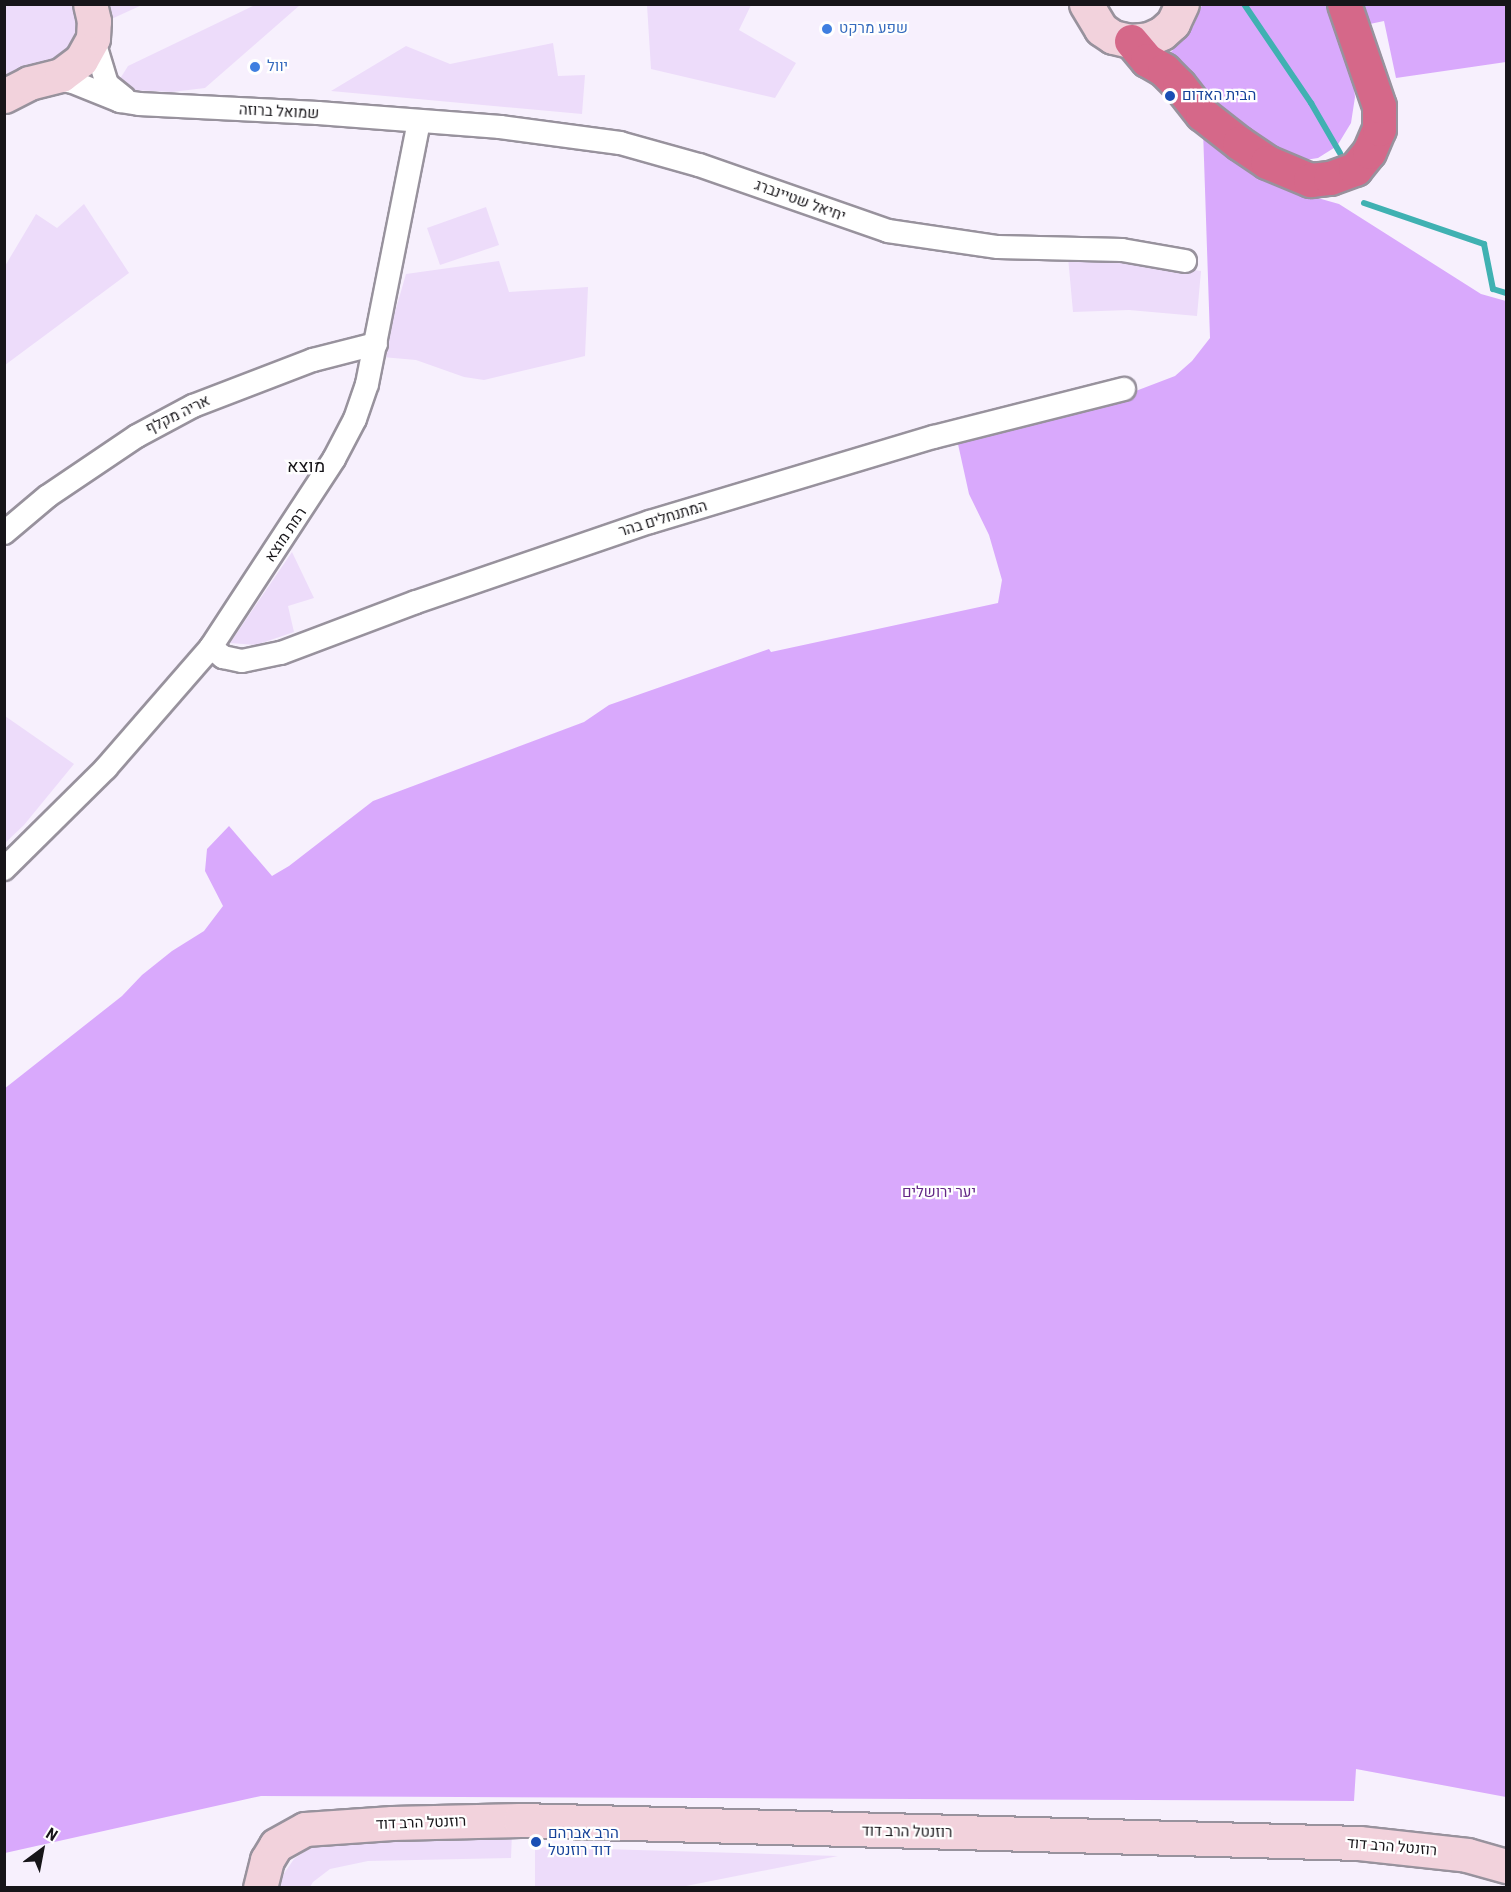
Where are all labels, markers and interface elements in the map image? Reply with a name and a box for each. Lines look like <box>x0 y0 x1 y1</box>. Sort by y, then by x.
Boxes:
place label: שפע מרקט <box>839 20 908 38</box>
marker: שפע מרקט <box>820 22 834 36</box>
place label: יוול <box>267 58 288 76</box>
marker: יוול <box>248 60 262 74</box>
place label: הבית האדום <box>1182 87 1256 105</box>
marker: הבית האדום <box>1163 89 1177 103</box>
street label: שמואל ברוזה <box>238 101 320 123</box>
street label: יחיאל שטיינברג <box>752 176 848 226</box>
street label: אריה מקלף <box>143 392 213 438</box>
district label: מוצא <box>287 455 325 477</box>
street label: המתנחלים בהר <box>617 497 709 541</box>
street label: רמת מוצא <box>261 504 311 566</box>
park label: יער ירושלים <box>902 1184 976 1202</box>
street label: רוזנטל הרב דוד <box>375 1812 467 1834</box>
north arrow <box>12 1820 72 1880</box>
street label: רוזנטל הרב דוד <box>862 1822 952 1842</box>
text: N <box>43 1824 61 1845</box>
place label: הרב אברהם דוד רוזנטל <box>548 1824 619 1859</box>
street label: רוזנטל הרב דוד <box>1346 1834 1438 1860</box>
marker: הרב אברהם דוד רוזנטל <box>529 1835 543 1849</box>

